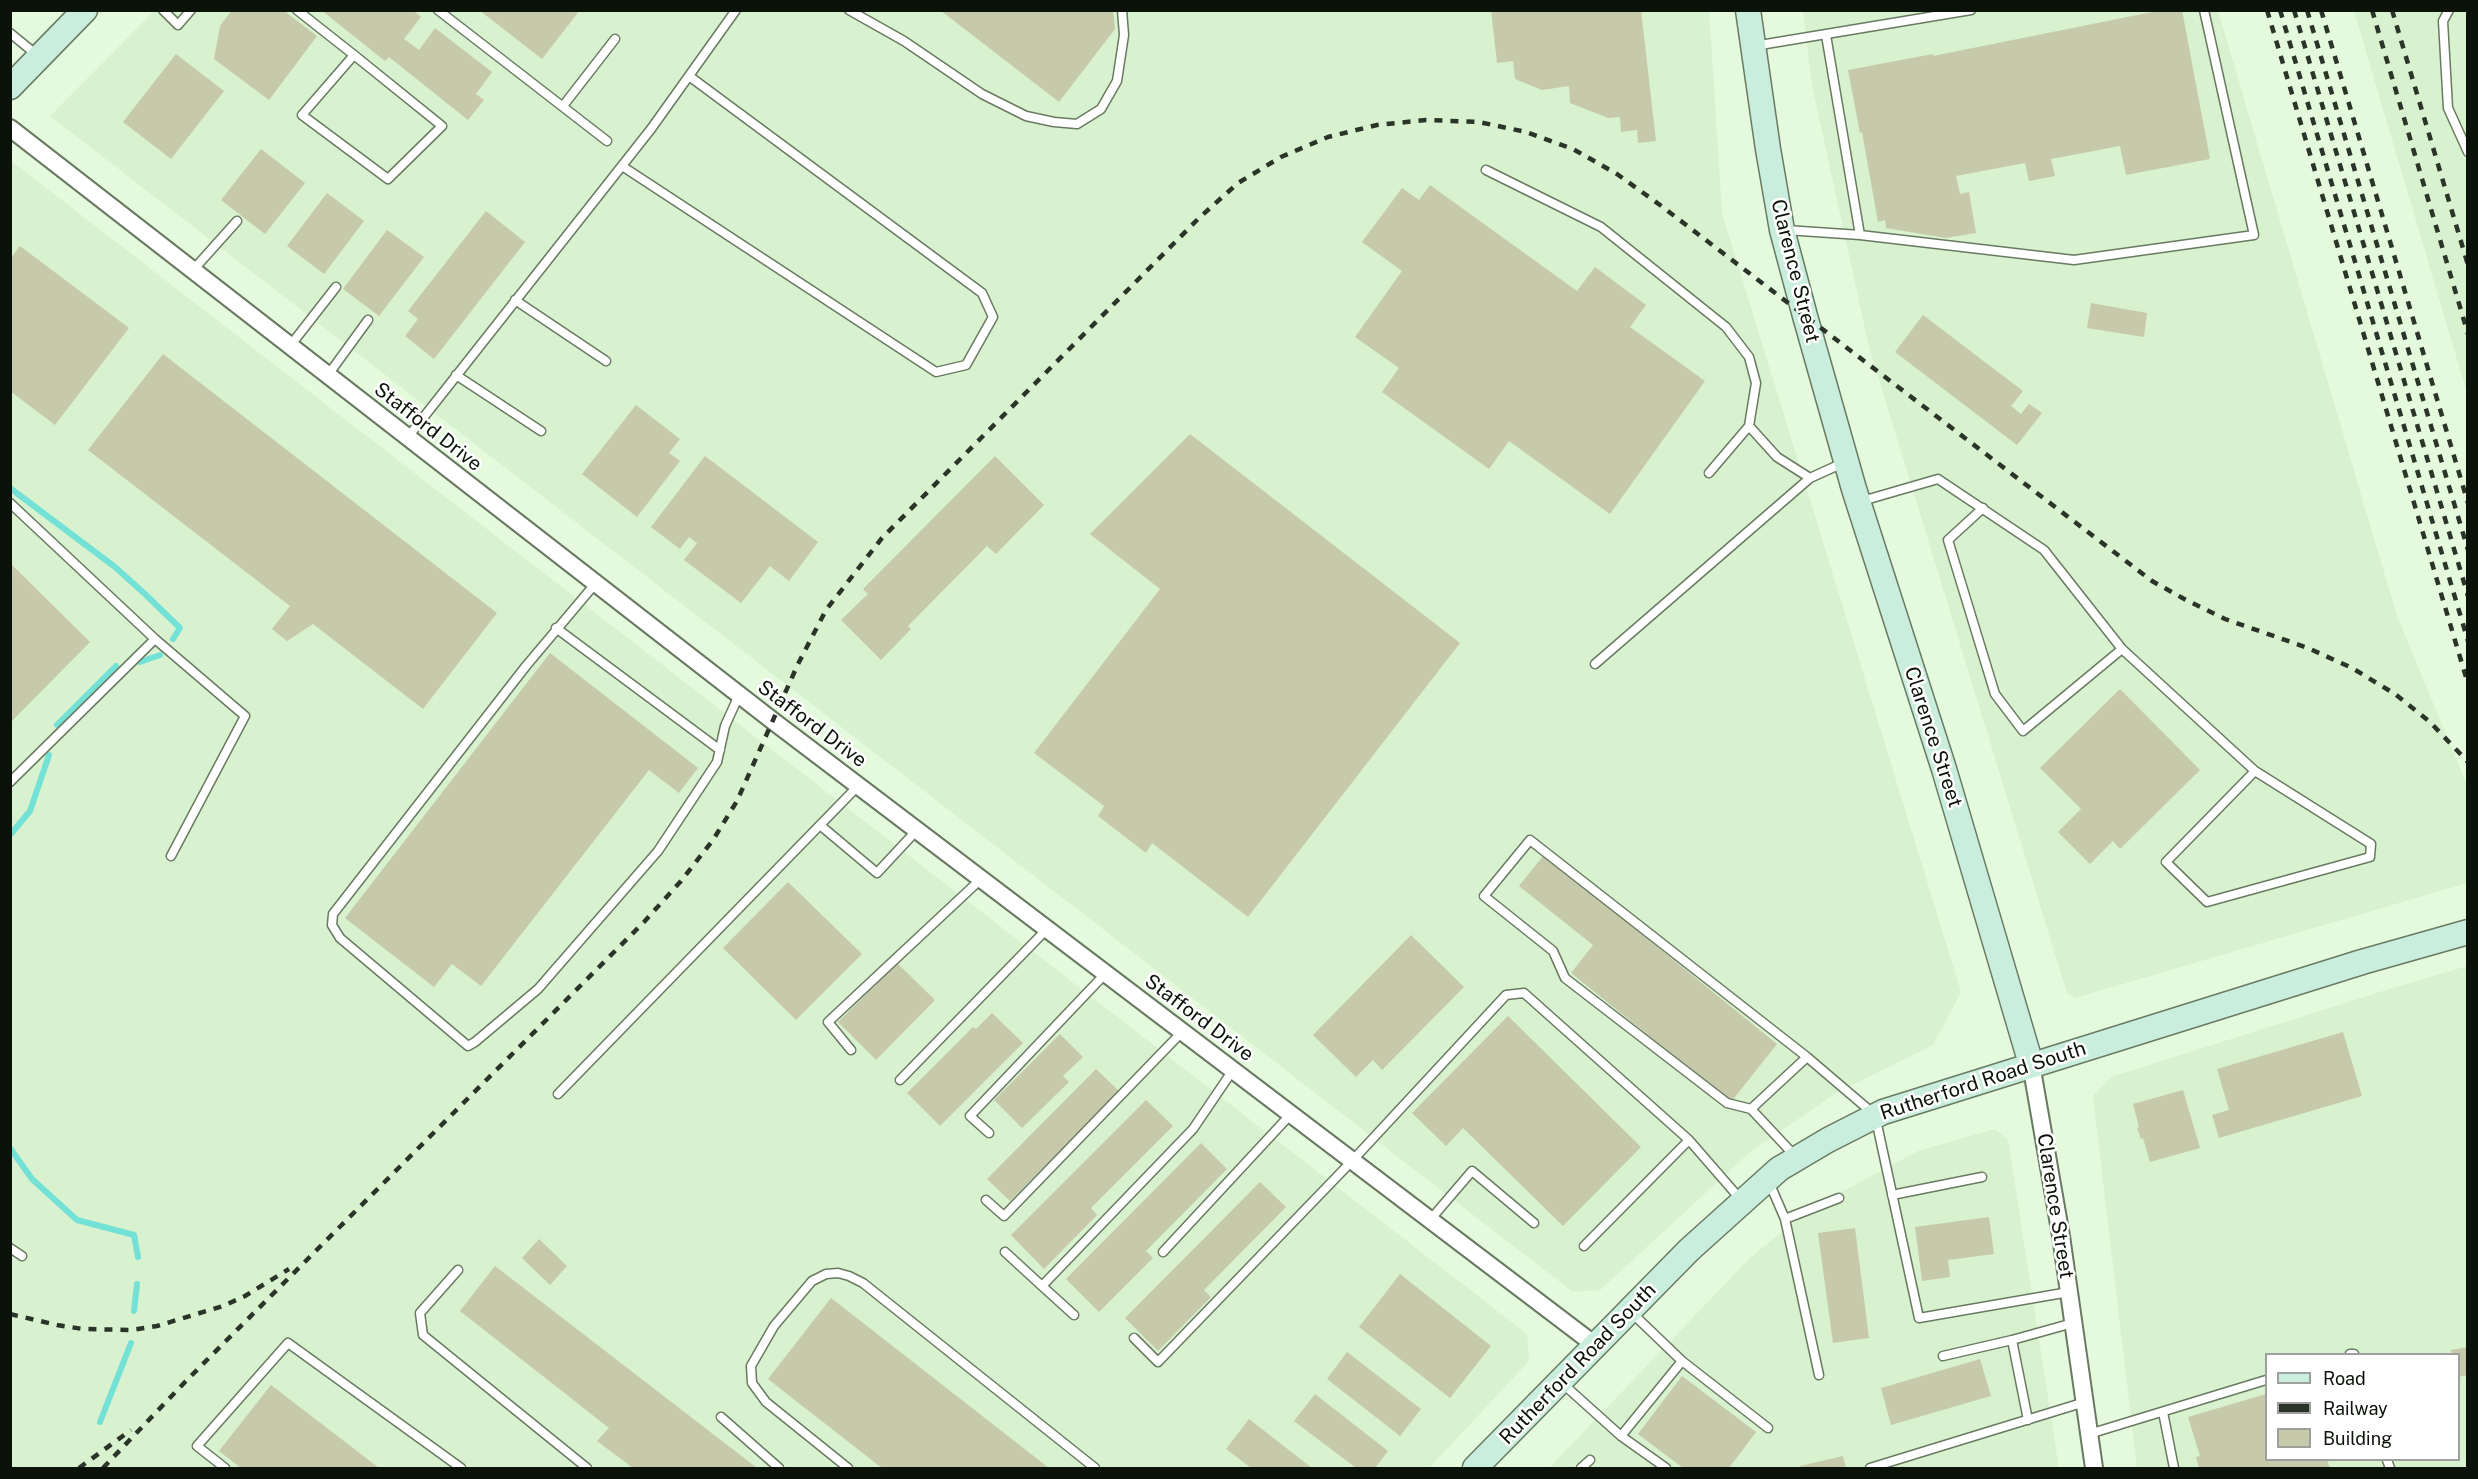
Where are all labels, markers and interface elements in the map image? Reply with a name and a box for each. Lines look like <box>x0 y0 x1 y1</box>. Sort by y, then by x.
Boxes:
street label: Clarence Street <box>1766 197 1824 345</box>
street label: Stafford Drive <box>369 377 487 477</box>
street label: Clarence Street <box>1899 664 1967 810</box>
street label: Stafford Drive <box>753 675 871 773</box>
street label: Stafford Drive <box>1140 969 1258 1067</box>
street label: Rutherford Road South <box>1877 1036 2089 1126</box>
street label: Clarence Street <box>2032 1132 2078 1280</box>
street label: Rutherford Road South <box>1495 1278 1661 1450</box>
legend <box>2265 1353 2460 1461</box>
text: Road <box>2323 1368 2366 1389</box>
text: Railway <box>2323 1398 2388 1419</box>
text: Building <box>2323 1428 2392 1449</box>

